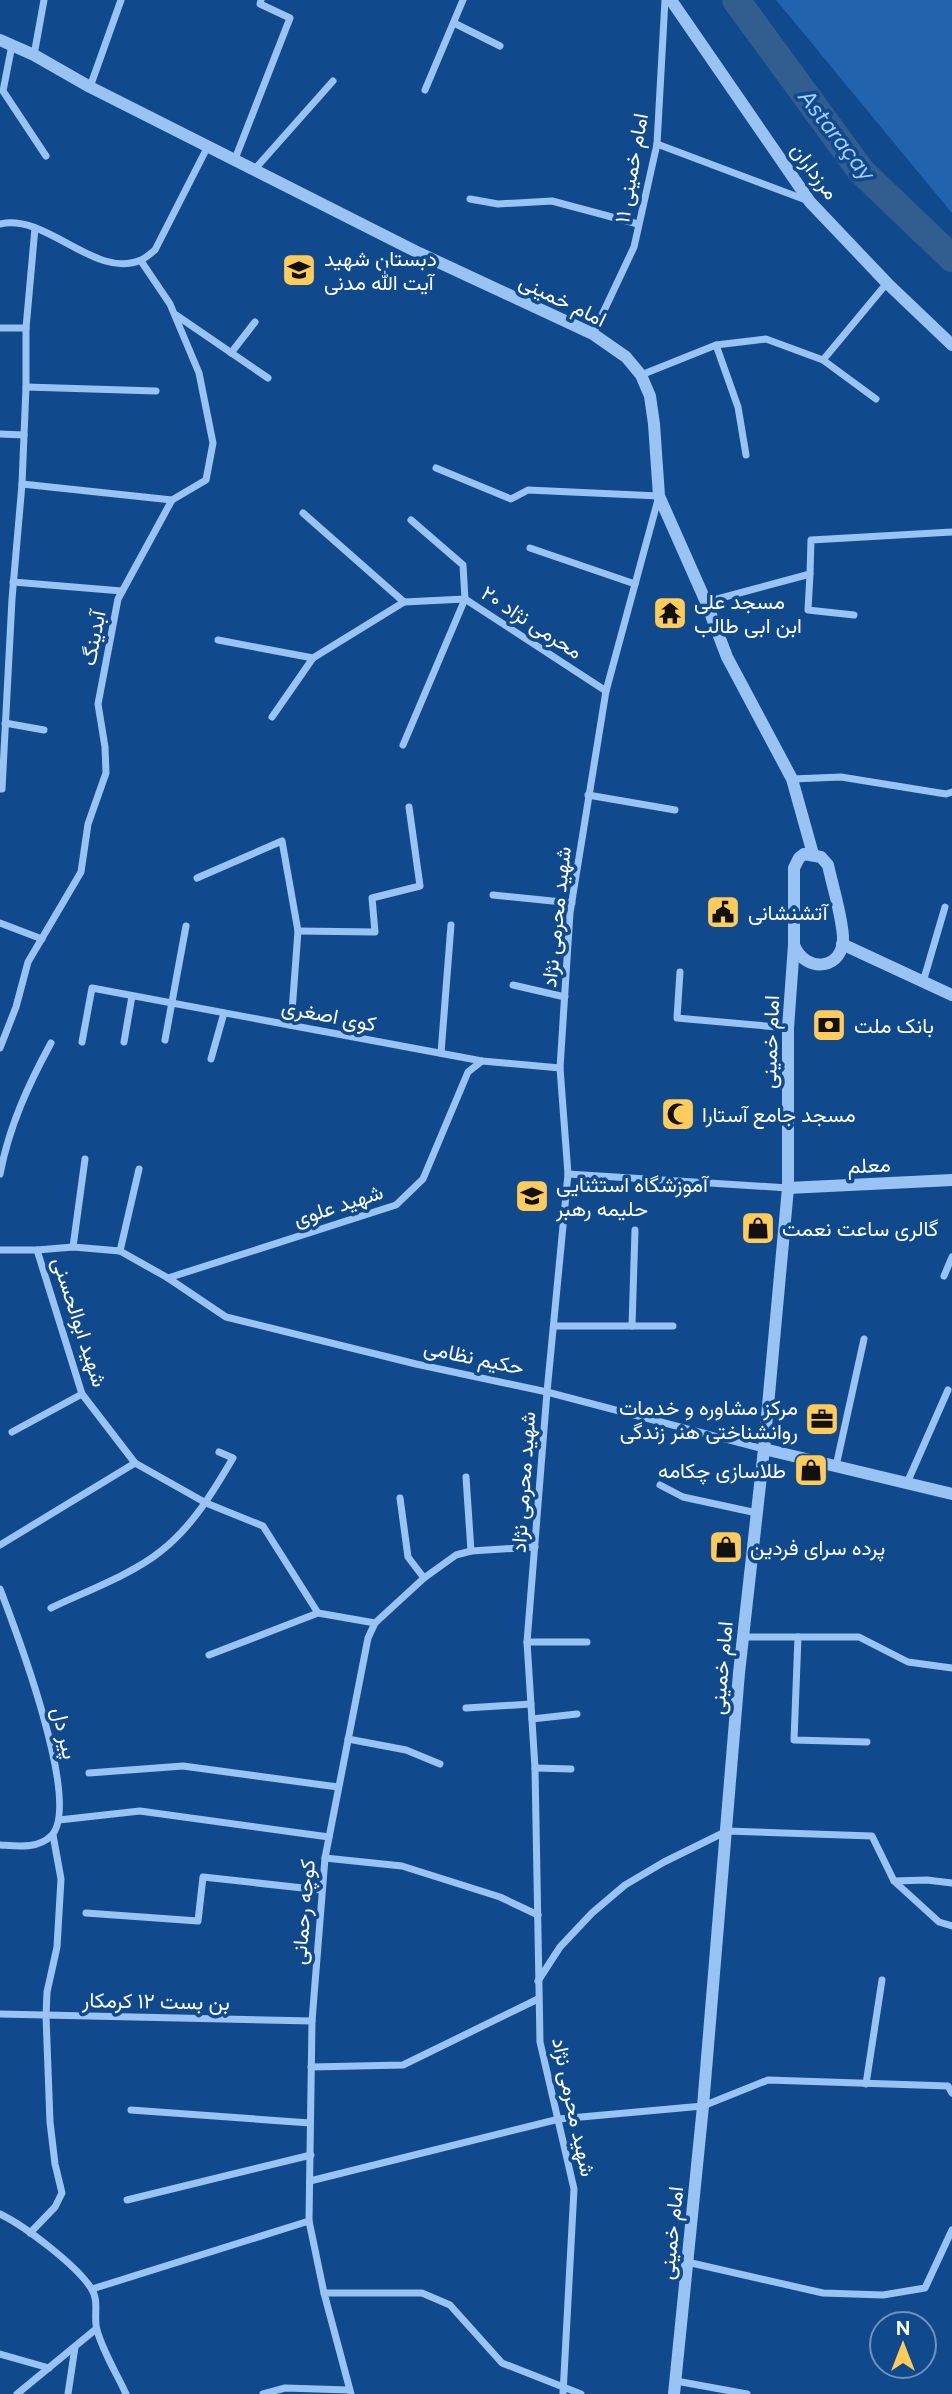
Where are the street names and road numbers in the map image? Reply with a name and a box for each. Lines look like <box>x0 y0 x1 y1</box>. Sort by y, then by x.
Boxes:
street label: امام خمینی ۱۱ <box>609 111 655 225</box>
street label: مرزداران <box>785 138 844 205</box>
street label: امام خمینی <box>515 268 611 334</box>
street label: محرمی نژاد ۲۰ <box>476 580 587 665</box>
street label: آبدینگ <box>75 606 111 668</box>
street label: شهید محرمی نژاد <box>536 845 577 989</box>
street label: کوی اصغری <box>279 994 379 1037</box>
street label: امام خمینی <box>756 995 786 1089</box>
street label: معلم <box>847 1151 891 1181</box>
street label: شهید علوی <box>290 1179 386 1232</box>
street label: شهید ابوالحسنی <box>46 1254 113 1390</box>
street label: حکیم نظامی <box>421 1334 526 1382</box>
street label: شهید محرمی نژاد <box>506 1411 541 1554</box>
street label: امام خمینی <box>704 1620 740 1716</box>
street label: پیر دل <box>45 1705 83 1762</box>
street label: کوچه رحمانی <box>286 1858 322 1966</box>
street label: بن بست ۱۲ کرمکار <box>81 1987 230 2016</box>
street label: شهید محرمی نژاد <box>546 2035 601 2179</box>
street label: امام خمینی <box>654 2185 690 2281</box>

